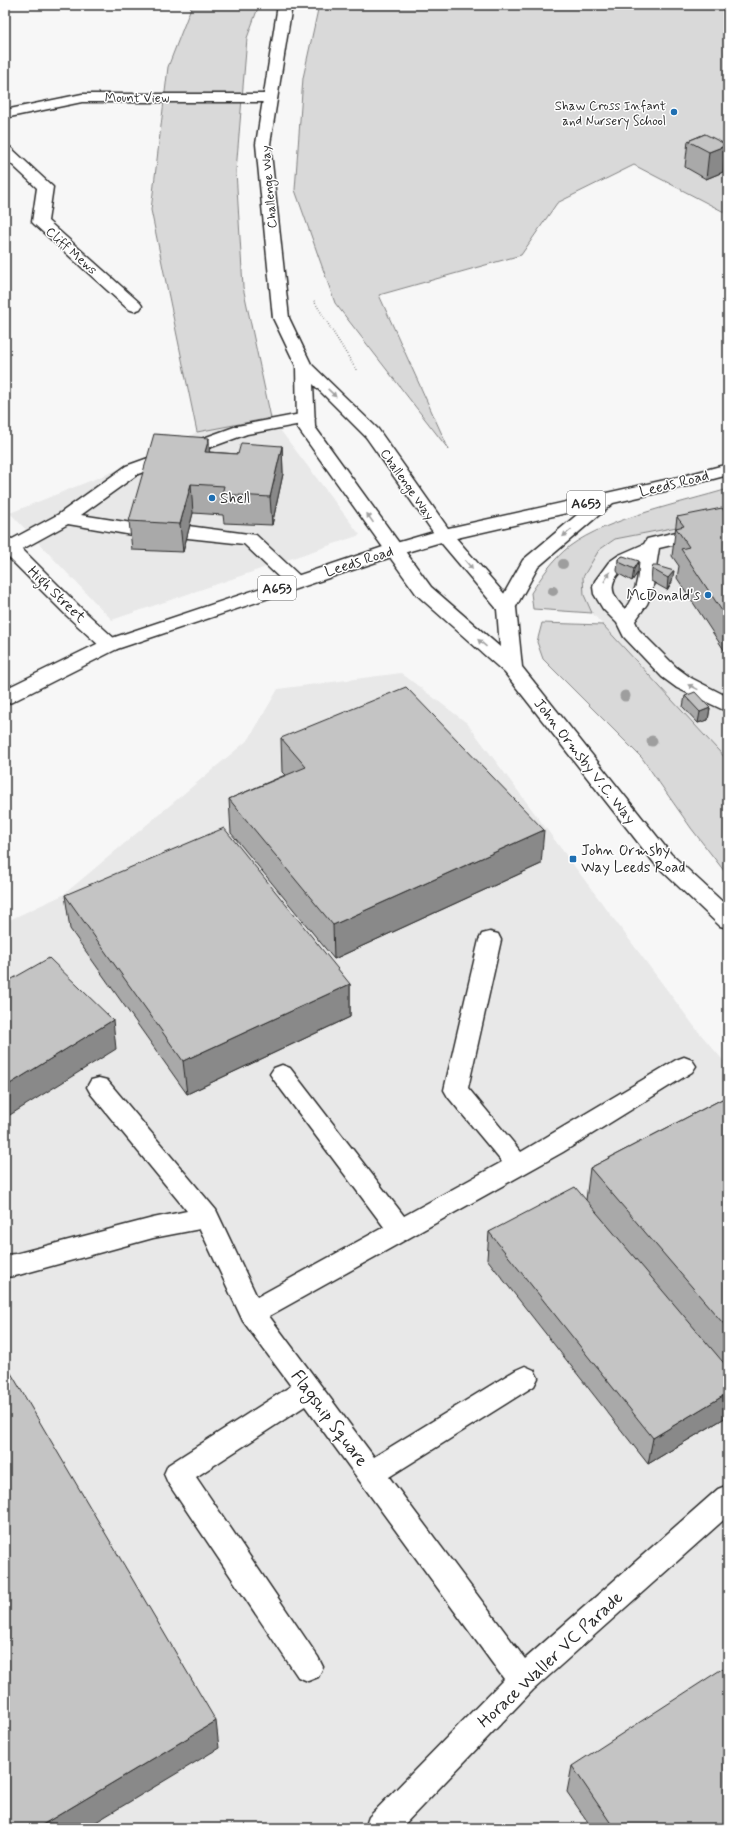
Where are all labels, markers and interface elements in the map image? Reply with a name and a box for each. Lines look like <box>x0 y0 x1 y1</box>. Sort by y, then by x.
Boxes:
street label: Mount View <box>105 90 170 107</box>
place label: Shaw Cross Infant and Nursery School <box>555 98 666 130</box>
marker: Shaw Cross Infant and Nursery School <box>669 107 679 117</box>
street label: Challenge Way <box>257 144 283 229</box>
street label: Cliff Mews <box>42 224 100 279</box>
one-way arrow <box>327 388 337 398</box>
street label: Challenge Way <box>375 446 438 525</box>
street label: Leeds Road <box>637 466 711 502</box>
place label: Shell <box>220 489 250 509</box>
road number: A653 <box>567 491 605 515</box>
marker: Shell <box>207 493 217 503</box>
one-way arrow <box>366 513 374 523</box>
one-way arrow <box>562 528 573 537</box>
street label: Leeds Road <box>322 541 396 582</box>
one-way arrow <box>465 559 474 570</box>
street label: High Street <box>22 562 90 628</box>
one-way arrow <box>604 571 611 583</box>
road number: A653 <box>258 576 296 600</box>
place label: McDonald's <box>626 586 700 606</box>
marker: McDonald's <box>703 590 713 600</box>
one-way arrow <box>477 638 488 647</box>
one-way arrow <box>687 684 699 690</box>
street label: John Ormsby V.C. Way <box>529 695 640 829</box>
place label: John Ormsby Way Leeds Road <box>581 841 685 878</box>
marker: John Ormsby Way Leeds Road <box>568 854 578 864</box>
street label: Flagship Square <box>284 1365 374 1473</box>
street label: Horace Waller VC Parade <box>473 1586 629 1734</box>

